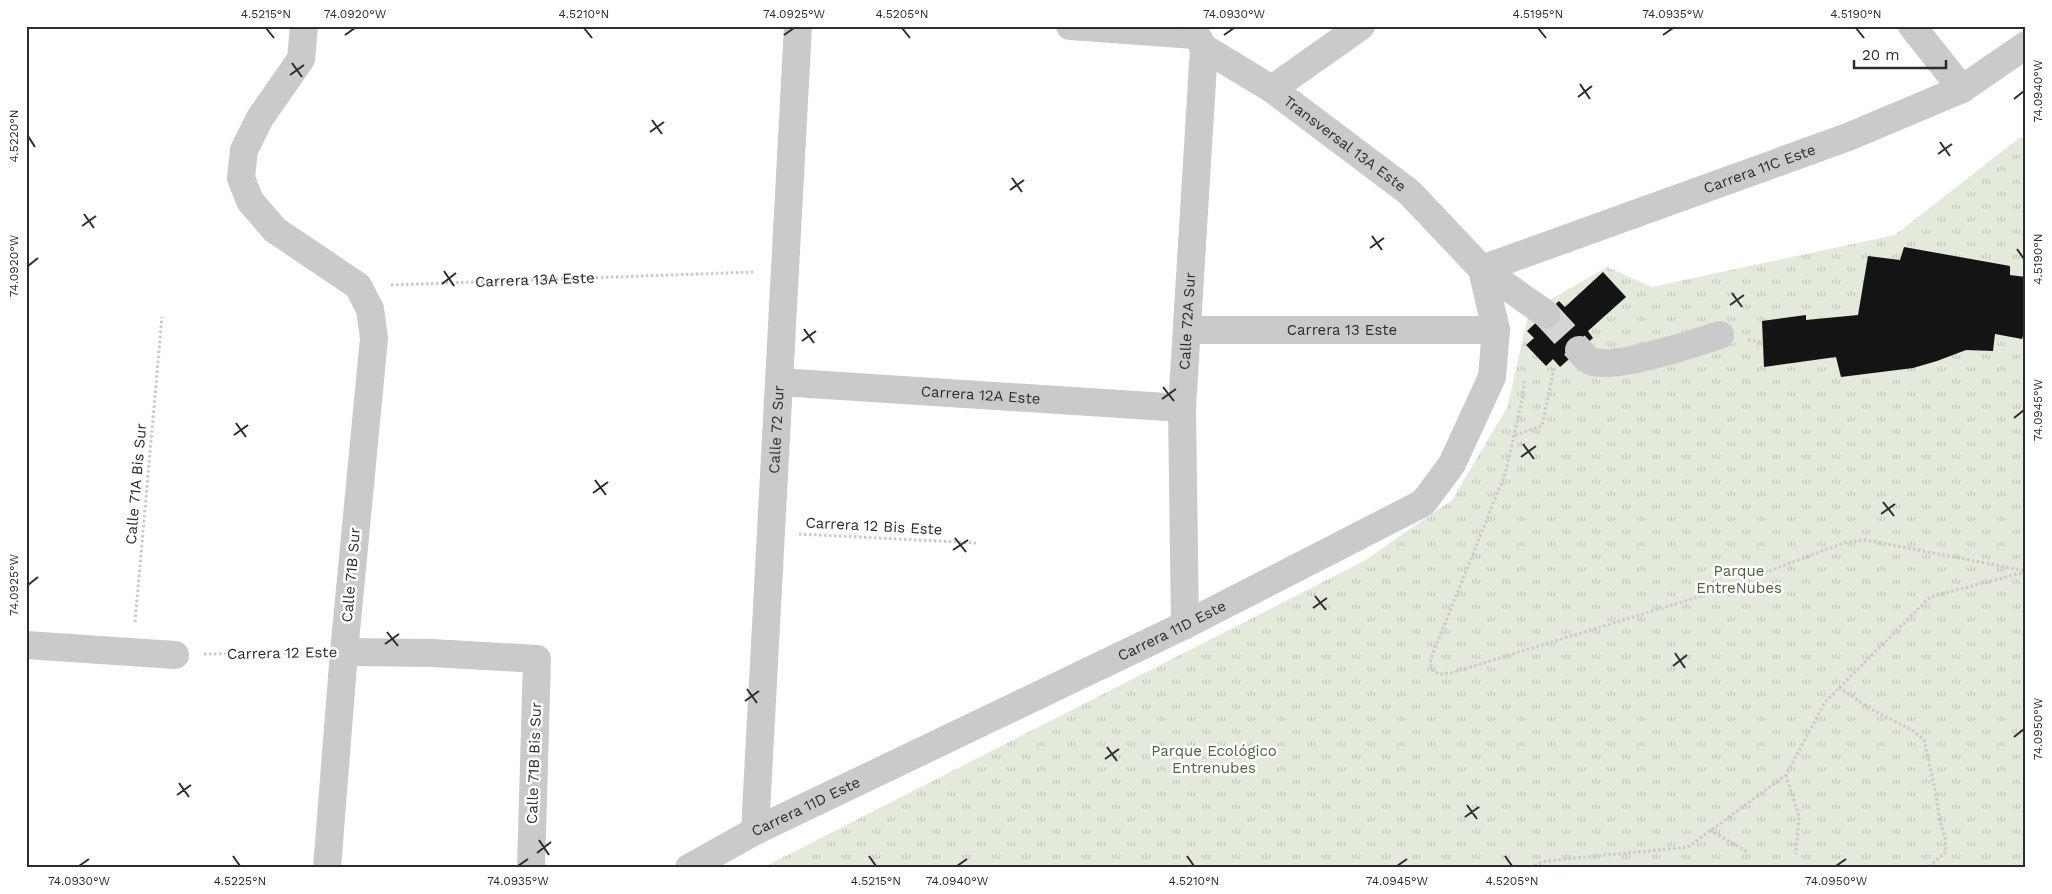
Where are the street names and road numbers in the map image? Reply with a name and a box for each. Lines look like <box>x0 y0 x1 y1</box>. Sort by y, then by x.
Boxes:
street label: Transversal 13A Este <box>1280 92 1410 196</box>
street label: Carrera 11C Este <box>1701 140 1818 197</box>
street label: Carrera 13A Este <box>475 269 595 291</box>
street label: Calle 72A Sur <box>1175 272 1199 370</box>
street label: Carrera 13 Este <box>1287 321 1397 339</box>
street label: Carrera 12A Este <box>920 382 1041 408</box>
street label: Calle 72 Sur <box>765 385 788 474</box>
street label: Calle 71A Bis Sur <box>122 423 150 545</box>
street label: Carrera 12 Bis Este <box>805 513 943 539</box>
street label: Calle 71B Sur <box>338 527 364 623</box>
street label: Carrera 11D Este <box>1115 597 1229 665</box>
street label: Carrera 12 Este <box>227 643 337 663</box>
street label: Calle 71B Bis Sur <box>523 702 545 824</box>
street label: Carrera 11D Este <box>748 773 863 840</box>

